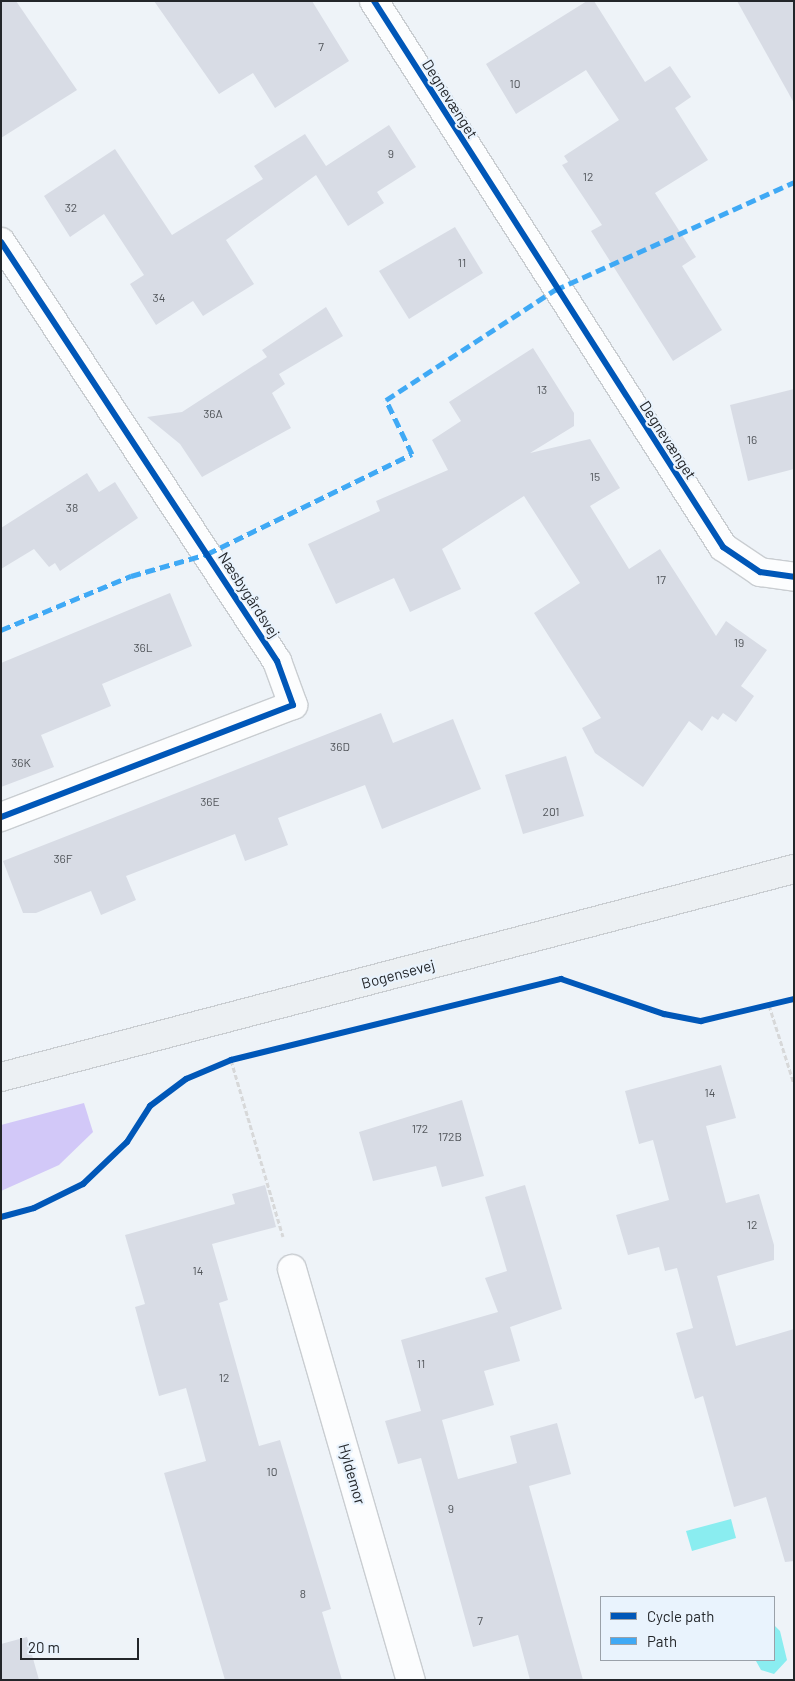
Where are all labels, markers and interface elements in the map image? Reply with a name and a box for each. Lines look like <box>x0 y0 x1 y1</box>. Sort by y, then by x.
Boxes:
house number: 7 <box>318 40 324 54</box>
street label: Degnevænget <box>419 56 481 142</box>
house number: 10 <box>510 77 520 91</box>
house number: 9 <box>388 147 394 161</box>
house number: 12 <box>583 170 593 184</box>
house number: 32 <box>65 201 77 215</box>
house number: 11 <box>458 256 466 270</box>
house number: 34 <box>153 291 165 305</box>
house number: 13 <box>537 383 547 397</box>
street label: Degnevænget <box>636 397 700 483</box>
house number: 36A <box>203 407 223 421</box>
house number: 16 <box>747 433 757 447</box>
house number: 15 <box>590 470 600 484</box>
house number: 38 <box>66 501 78 515</box>
street label: Næsbygårdsvej <box>215 549 283 641</box>
house number: 17 <box>656 573 666 587</box>
house number: 19 <box>734 636 744 650</box>
house number: 36L <box>133 641 153 655</box>
house number: 36D <box>330 740 350 754</box>
house number: 36K <box>11 756 31 770</box>
house number: 36E <box>200 795 220 809</box>
house number: 201 <box>542 805 560 819</box>
house number: 36F <box>53 852 73 866</box>
street label: Bogensevej <box>359 956 437 992</box>
house number: 14 <box>705 1086 715 1100</box>
house number: 172 <box>412 1122 428 1136</box>
house number: 172B <box>438 1130 462 1144</box>
house number: 12 <box>747 1218 757 1232</box>
house number: 14 <box>193 1264 203 1278</box>
house number: 11 <box>417 1357 425 1371</box>
house number: 12 <box>219 1371 229 1385</box>
street label: Hyldemor <box>335 1442 369 1506</box>
house number: 10 <box>267 1465 277 1479</box>
house number: 9 <box>448 1502 454 1516</box>
house number: 8 <box>300 1587 306 1601</box>
legend <box>600 1596 775 1661</box>
text: Cycle path <box>647 1607 714 1625</box>
house number: 7 <box>477 1614 483 1628</box>
scale bar <box>22 1628 141 1660</box>
text: Path <box>647 1632 677 1650</box>
text: 20 m <box>28 1638 60 1656</box>

